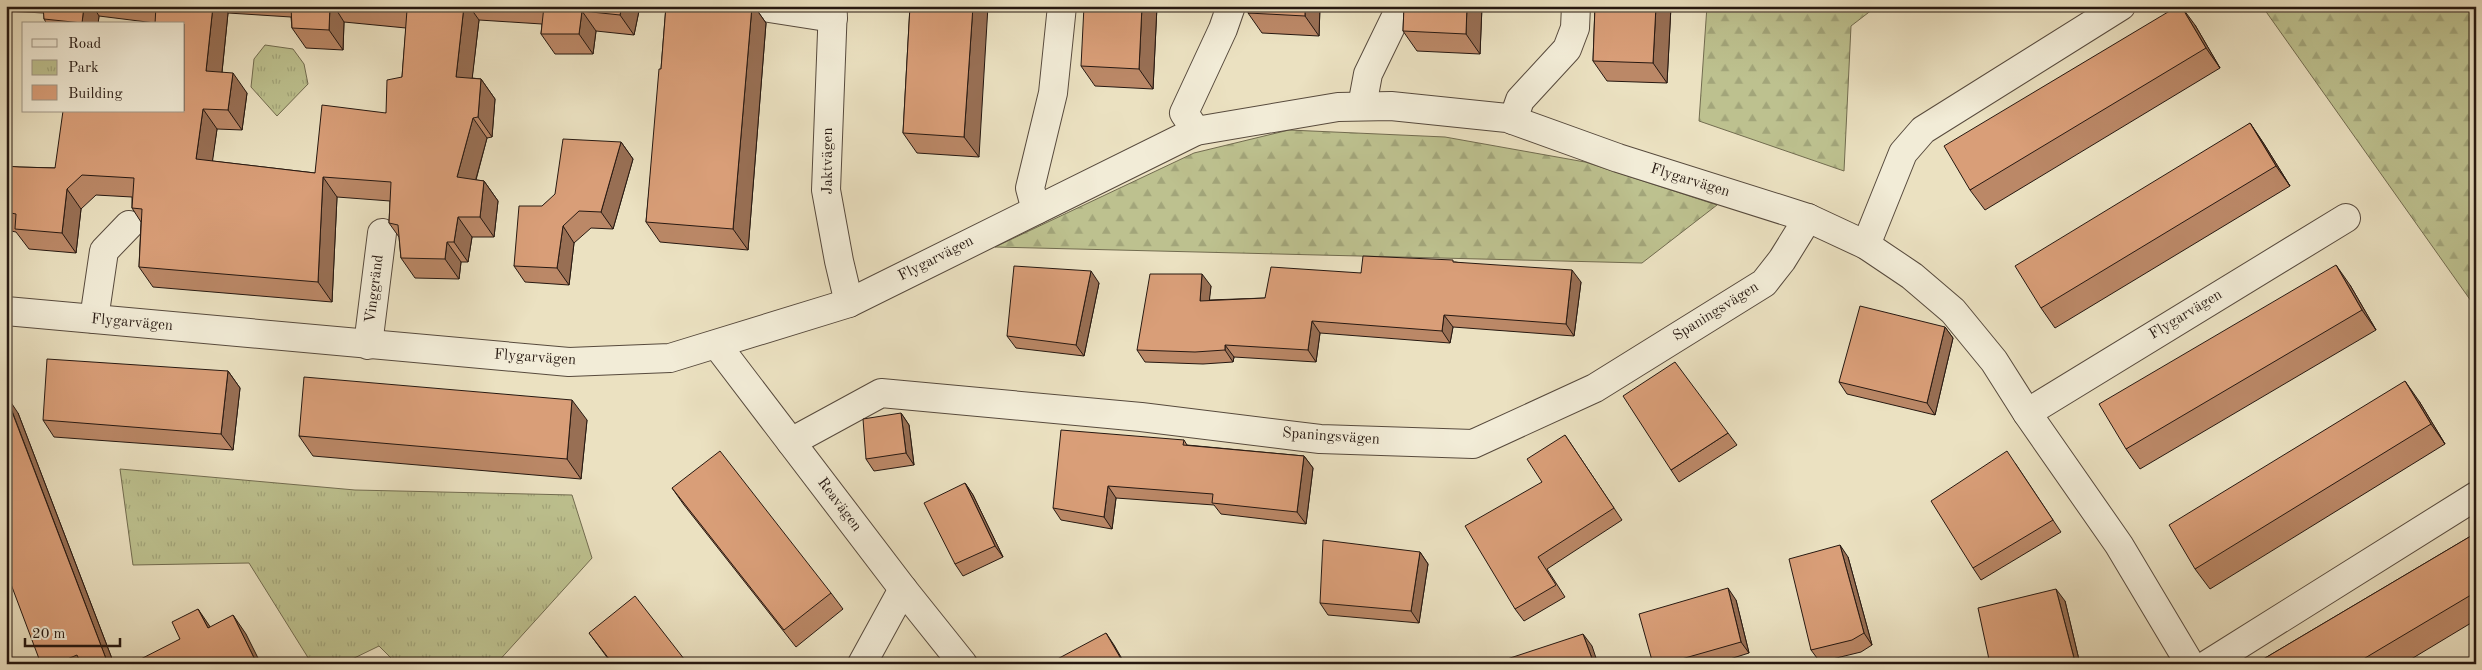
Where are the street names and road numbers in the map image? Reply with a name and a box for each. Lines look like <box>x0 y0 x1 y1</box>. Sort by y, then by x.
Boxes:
street label: Jaktvägen <box>821 127 836 195</box>
street label: Flygarvägen <box>1648 162 1732 200</box>
street label: Flygarvägen <box>896 234 976 284</box>
street label: Vinggränd <box>363 254 387 324</box>
street label: Spaningsvägen <box>1671 280 1761 344</box>
street label: Flygarvägen <box>2147 287 2225 343</box>
street label: Flygarvägen <box>90 312 174 334</box>
street label: Flygarvägen <box>493 348 577 368</box>
street label: Spaningsvägen <box>1282 426 1380 448</box>
street label: Reavägen <box>814 475 864 535</box>

